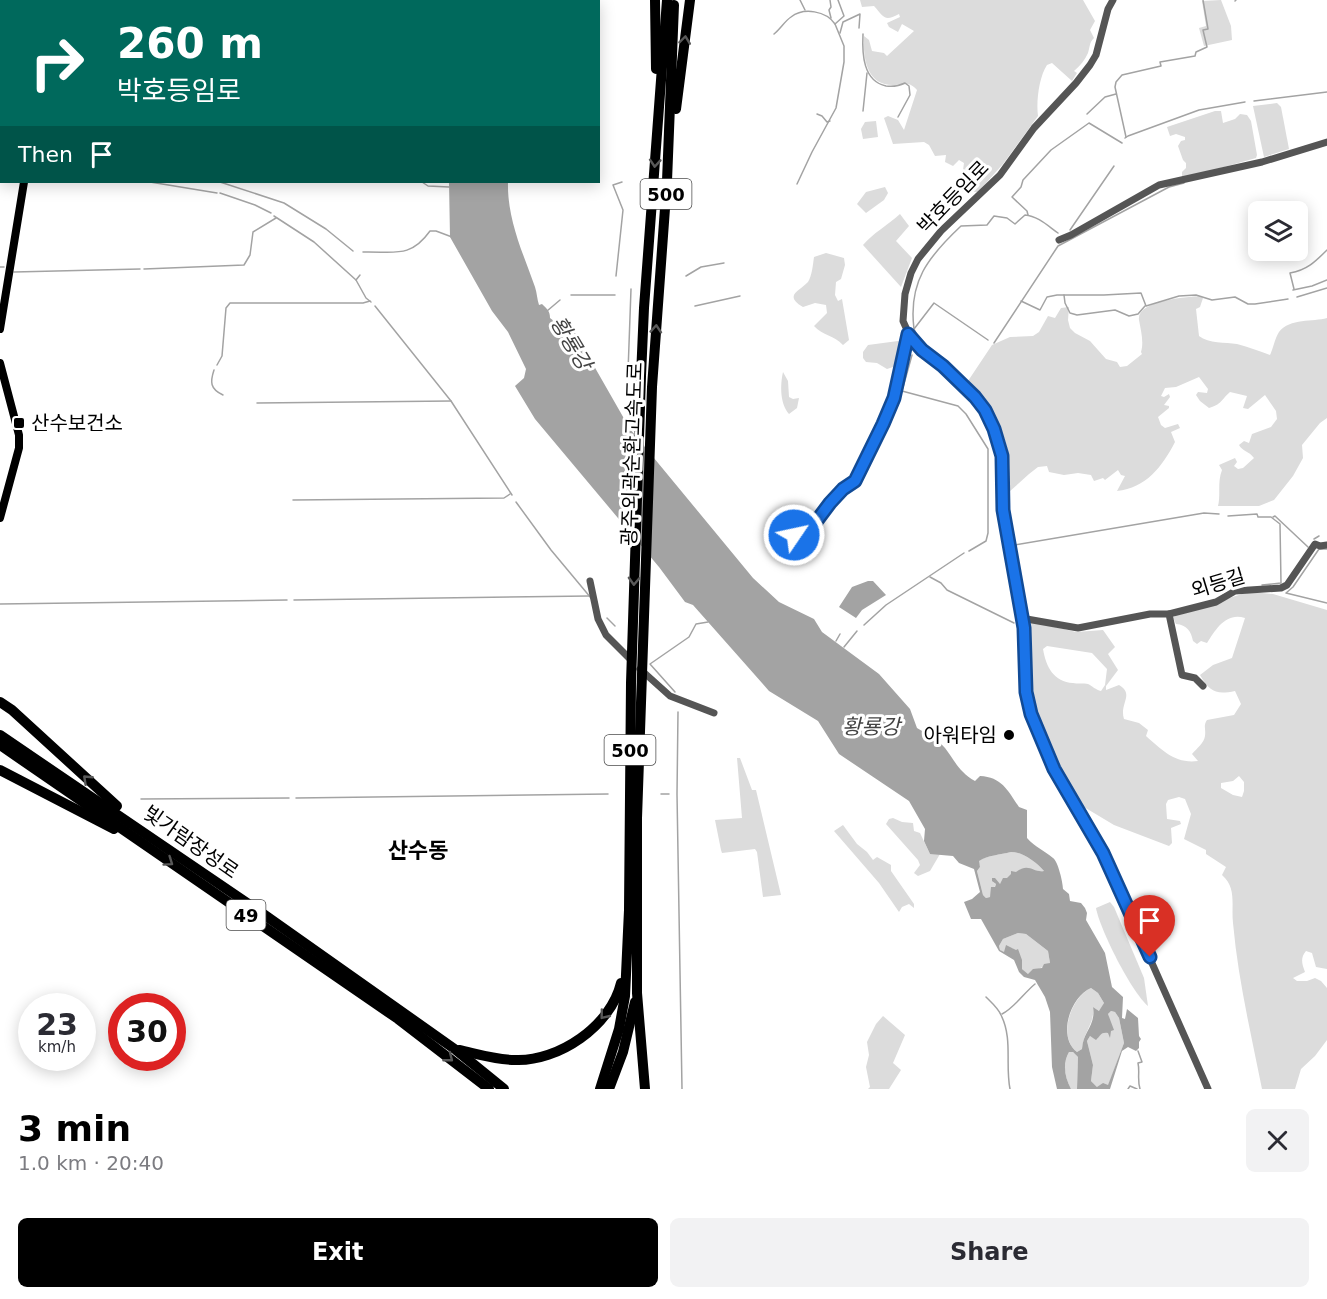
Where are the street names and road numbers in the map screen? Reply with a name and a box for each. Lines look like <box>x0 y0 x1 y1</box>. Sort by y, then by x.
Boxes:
street label: 박호등임로 <box>912 156 994 238</box>
road number: 500 <box>640 179 692 209</box>
street label: 광주외곽순환고속도로 <box>617 362 647 546</box>
street label: 외등길 <box>1188 563 1248 603</box>
road number: 500 <box>604 735 656 765</box>
street label: 빛가람장성로 <box>139 801 243 883</box>
road number: 49 <box>226 900 266 930</box>

